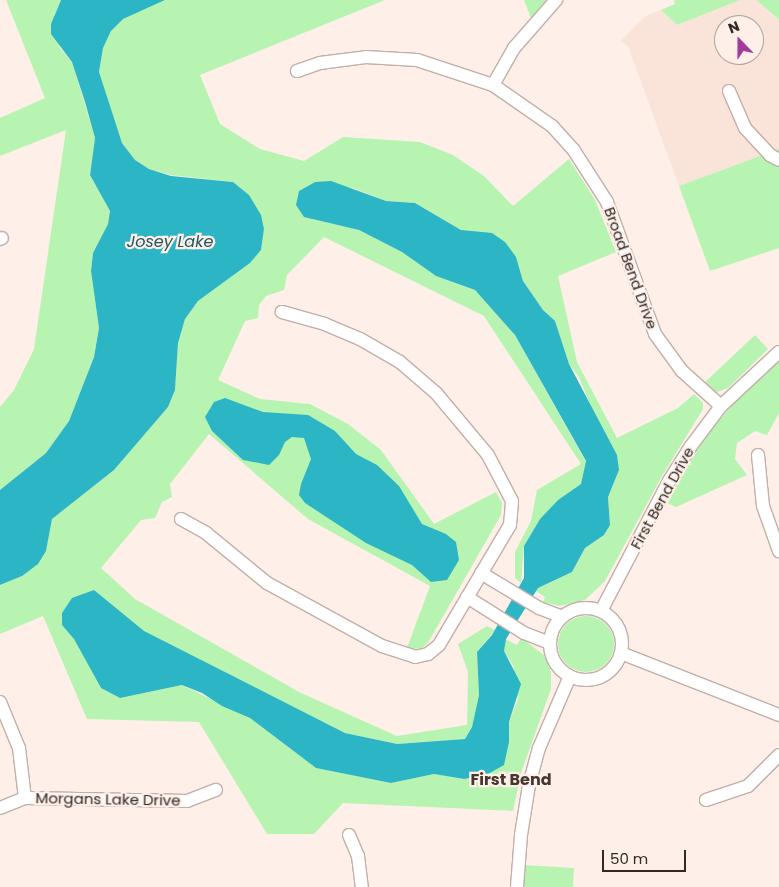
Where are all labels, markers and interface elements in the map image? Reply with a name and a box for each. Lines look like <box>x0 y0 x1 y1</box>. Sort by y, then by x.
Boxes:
north arrow <box>714 15 764 65</box>
text: N <box>725 16 742 38</box>
street label: Broad Bend Drive <box>601 205 661 331</box>
water label: Josey Lake <box>127 232 213 252</box>
street label: First Bend Drive <box>626 444 698 552</box>
district label: First Bend <box>470 770 552 790</box>
street label: Morgans Lake Drive <box>35 789 181 809</box>
scale bar <box>604 840 688 872</box>
text: 50 m <box>610 848 648 869</box>

